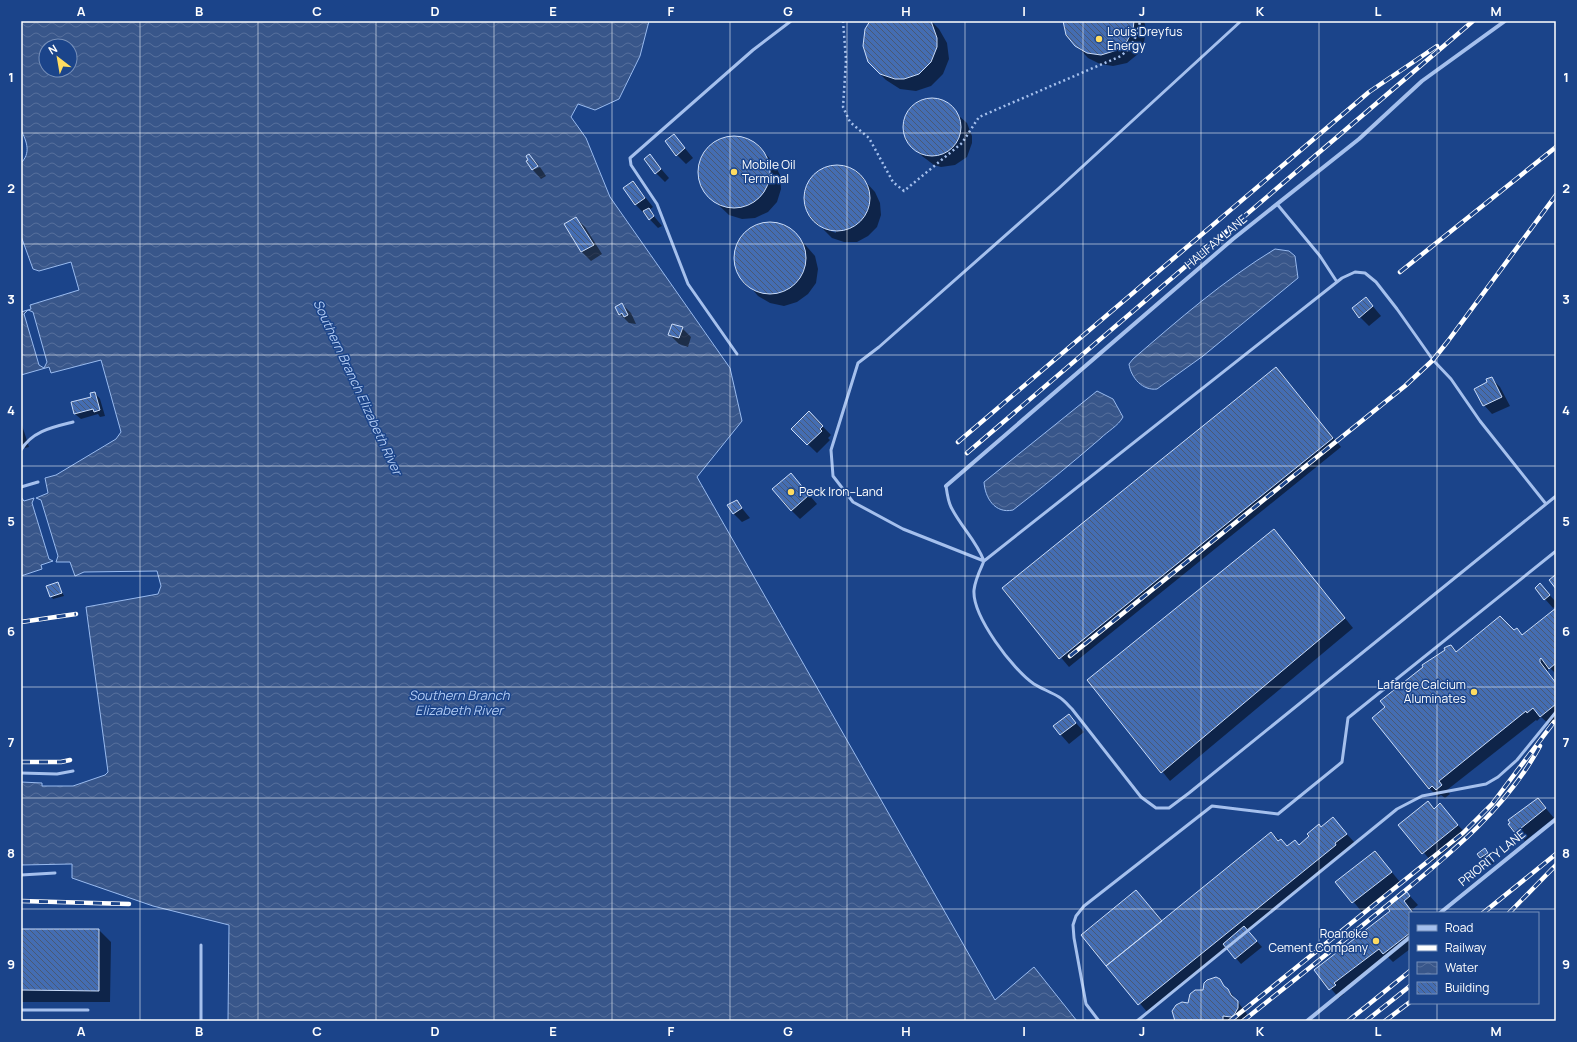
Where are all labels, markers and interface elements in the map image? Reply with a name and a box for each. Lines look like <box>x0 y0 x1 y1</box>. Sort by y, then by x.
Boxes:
text: A <box>77 2 86 20</box>
text: B <box>195 2 203 20</box>
text: C <box>312 2 322 20</box>
text: D <box>430 2 440 20</box>
text: E <box>549 2 557 20</box>
text: F <box>668 2 675 20</box>
text: G <box>783 2 793 20</box>
text: H <box>901 2 911 20</box>
text: I <box>1022 2 1026 20</box>
text: J <box>1139 2 1145 20</box>
text: K <box>1256 2 1265 20</box>
text: L <box>1375 2 1382 20</box>
text: M <box>1490 2 1502 20</box>
place label: Louis Dreyfus Energy <box>1107 23 1183 54</box>
marker: Louis Dreyfus Energy <box>1094 34 1104 44</box>
north arrow <box>38 38 78 78</box>
text: N <box>45 40 60 57</box>
text: 1 <box>8 68 14 86</box>
text: 1 <box>1563 68 1569 86</box>
place label: Mobile Oil Terminal <box>742 156 796 187</box>
marker: Mobile Oil Terminal <box>729 167 739 177</box>
text: 2 <box>7 179 15 197</box>
text: 2 <box>1562 179 1570 197</box>
street label: HALIFAX LANE <box>1181 210 1251 273</box>
text: 3 <box>7 290 15 308</box>
text: 3 <box>1562 290 1570 308</box>
water label: Southern Branch Elizabeth River <box>309 296 408 480</box>
text: 4 <box>7 401 15 419</box>
text: 4 <box>1562 401 1570 419</box>
place label: Peck Iron--Land <box>799 483 883 500</box>
marker: Peck Iron--Land <box>786 487 796 497</box>
text: 5 <box>7 512 15 530</box>
text: 5 <box>1562 512 1570 530</box>
text: 6 <box>7 622 15 640</box>
text: 6 <box>1562 622 1570 640</box>
place label: Lafarge Calcium Aluminates <box>1377 676 1466 707</box>
water label: Southern Branch Elizabeth River <box>408 686 511 719</box>
marker: Lafarge Calcium Aluminates <box>1469 687 1479 697</box>
text: 7 <box>8 733 15 751</box>
text: 7 <box>1563 733 1570 751</box>
street label: PRIORITY LANE <box>1455 825 1529 890</box>
text: 8 <box>7 844 15 862</box>
text: 8 <box>1562 844 1570 862</box>
legend <box>1409 912 1539 1004</box>
text: Road <box>1445 919 1473 936</box>
place label: Roanoke Cement Company <box>1268 925 1369 956</box>
marker: Roanoke Cement Company <box>1371 936 1381 946</box>
text: Railway <box>1445 939 1487 956</box>
text: 9 <box>7 955 15 973</box>
text: 9 <box>1562 955 1570 973</box>
text: Water <box>1445 959 1479 976</box>
text: Building <box>1445 979 1489 996</box>
text: A <box>77 1022 86 1040</box>
text: B <box>195 1022 203 1040</box>
text: C <box>312 1022 322 1040</box>
text: D <box>430 1022 440 1040</box>
text: E <box>549 1022 557 1040</box>
text: F <box>668 1022 675 1040</box>
text: G <box>783 1022 793 1040</box>
text: H <box>901 1022 911 1040</box>
text: I <box>1022 1022 1026 1040</box>
text: J <box>1139 1022 1145 1040</box>
text: K <box>1256 1022 1265 1040</box>
text: L <box>1375 1022 1382 1040</box>
text: M <box>1490 1022 1502 1040</box>

